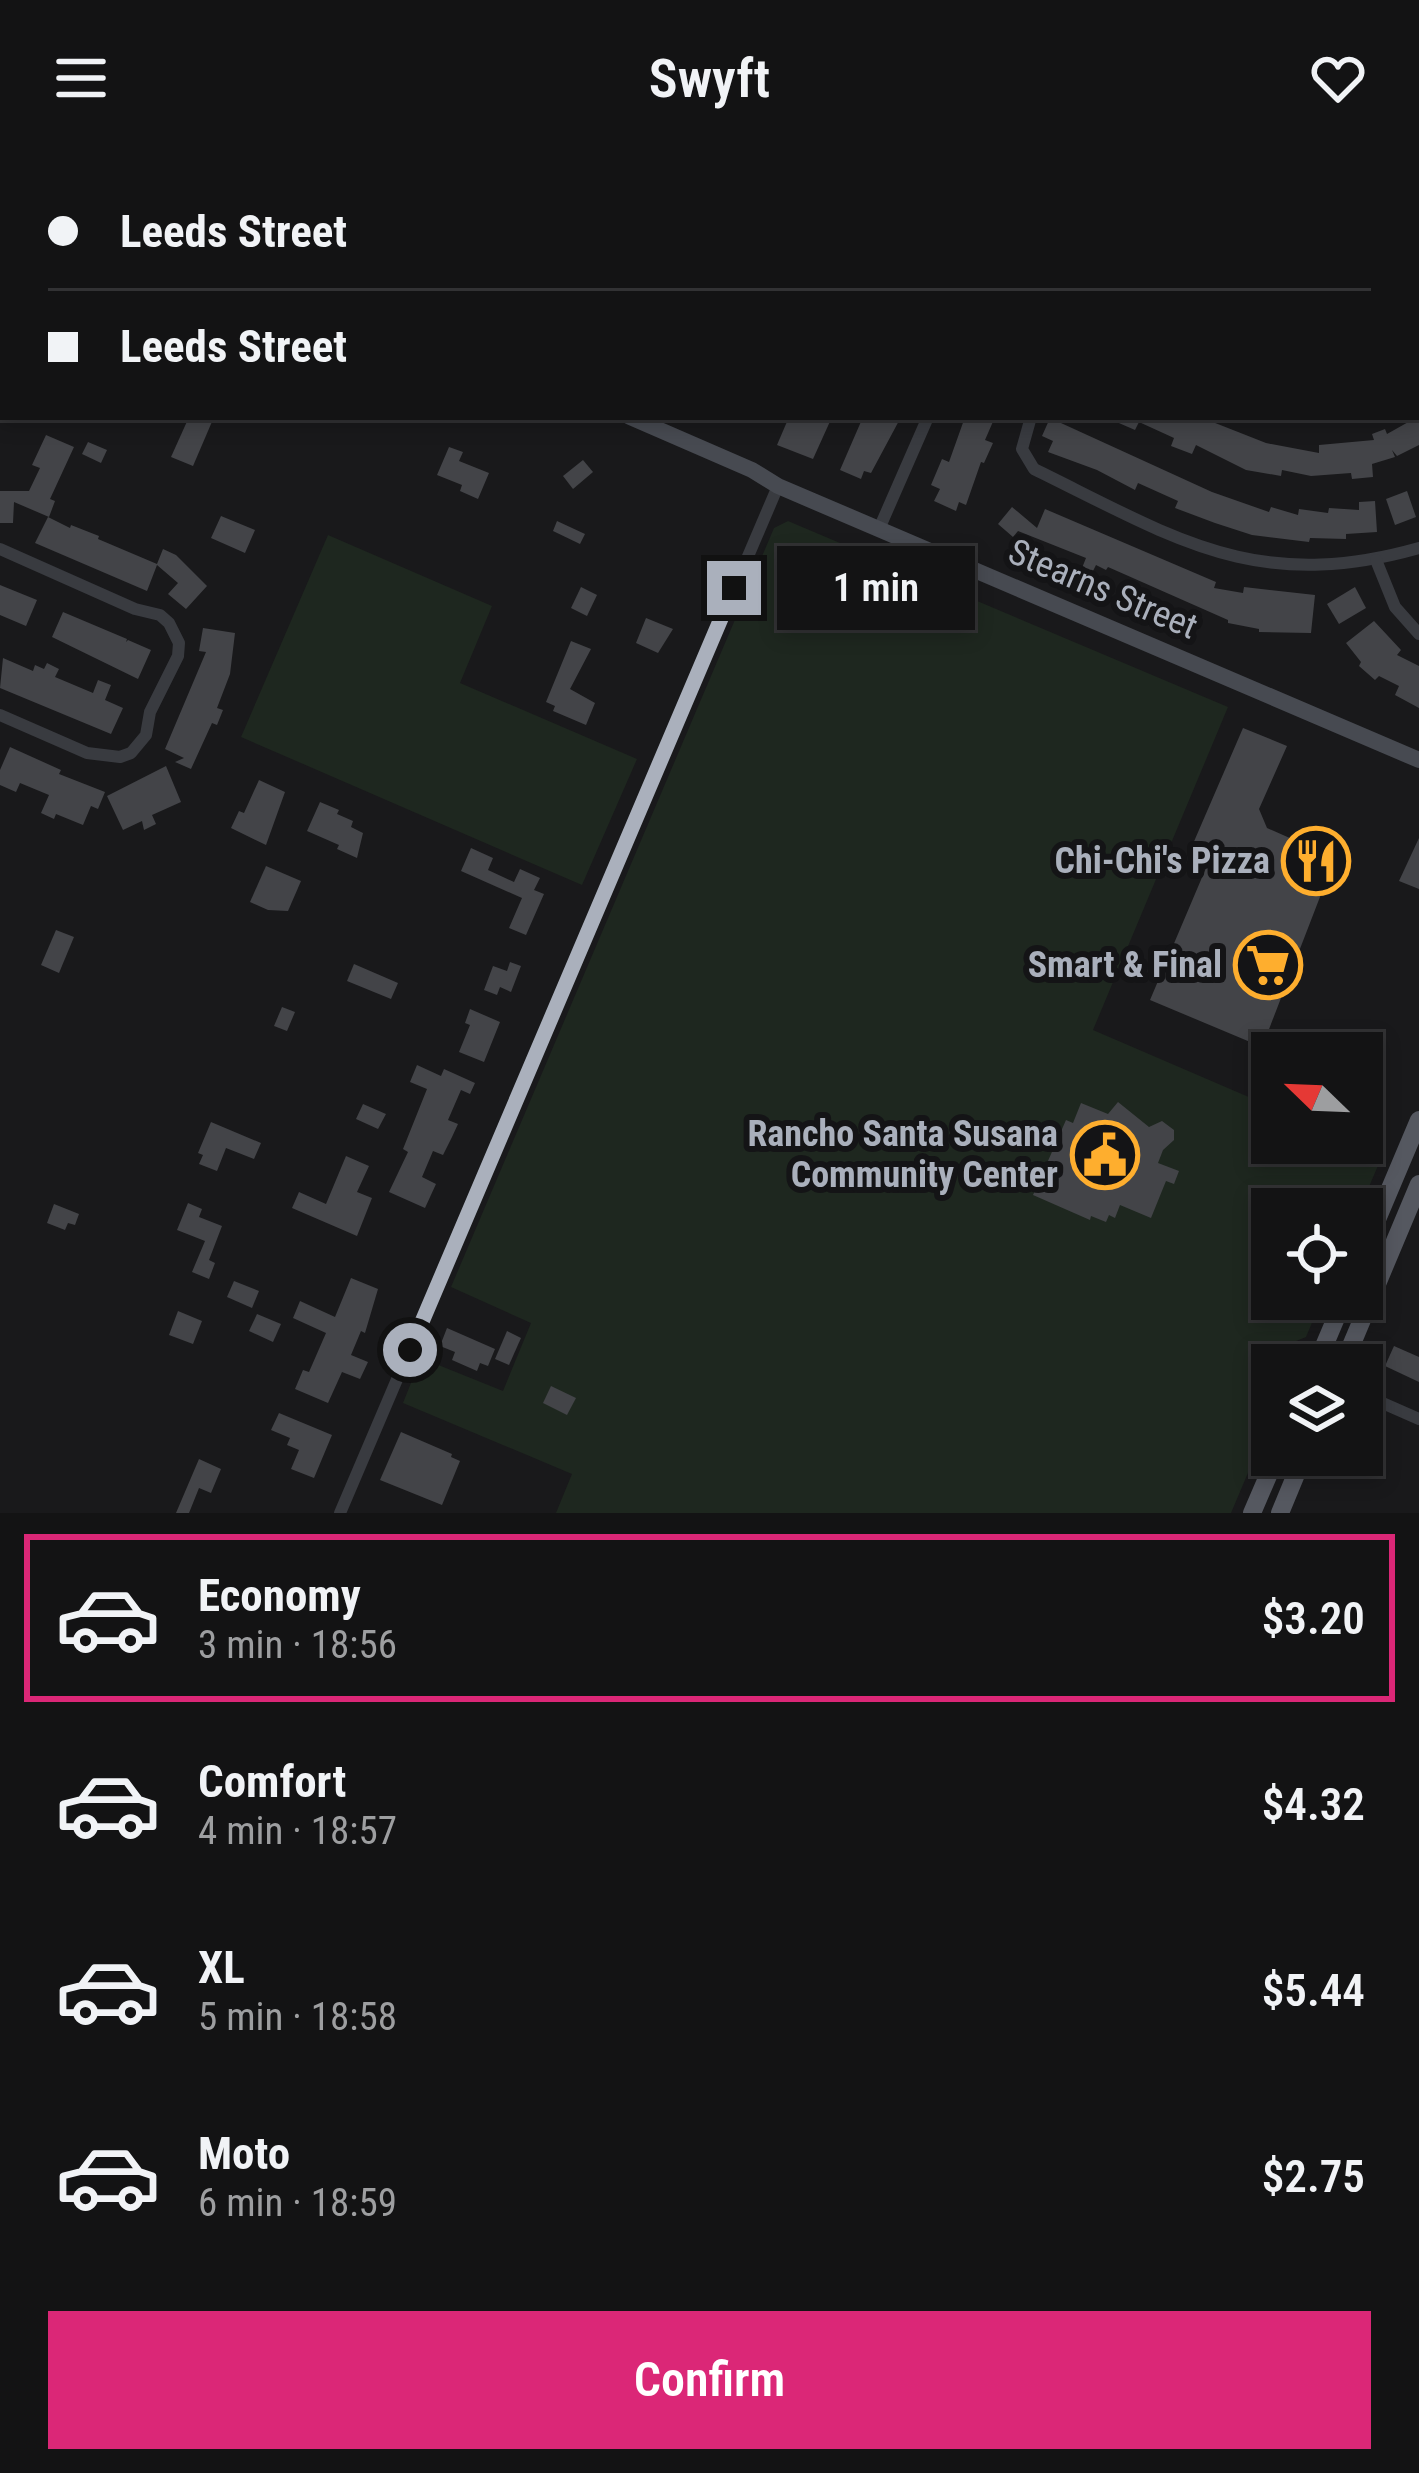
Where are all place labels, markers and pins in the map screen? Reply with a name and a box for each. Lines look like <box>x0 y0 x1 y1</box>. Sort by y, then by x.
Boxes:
restaurant icon: Chi-Chi's Pizza <box>1281 826 1351 896</box>
place label: Chi-Chi's Pizza <box>1055 840 1270 882</box>
supermarket icon: Smart & Final <box>1233 930 1303 1000</box>
place label: Smart & Final <box>1028 944 1222 986</box>
place label: Rancho Santa Susana Community Center <box>747 1113 1058 1196</box>
public building icon: Rancho Santa Susana Community Center <box>1070 1120 1140 1190</box>

